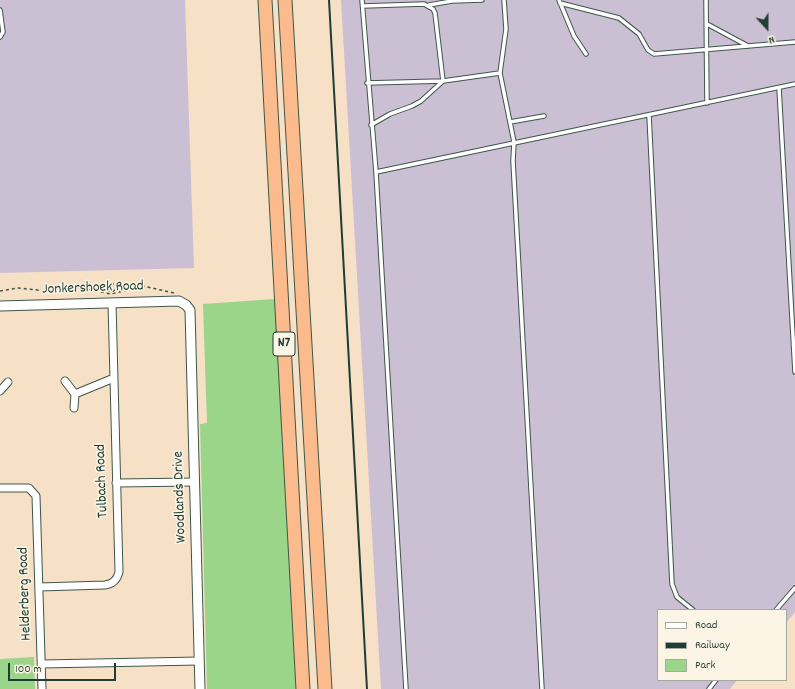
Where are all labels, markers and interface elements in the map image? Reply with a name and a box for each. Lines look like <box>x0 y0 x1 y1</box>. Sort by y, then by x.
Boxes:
north arrow <box>747 8 787 48</box>
text: N <box>766 31 777 48</box>
street label: Jonkershoek Road <box>42 278 144 300</box>
road number: N7 <box>273 332 295 356</box>
street label: Tulbach Road <box>93 444 113 518</box>
street label: Woodlands Drive <box>170 451 192 543</box>
street label: Helderberg Road <box>15 547 37 641</box>
legend <box>657 609 787 681</box>
text: Road <box>695 617 717 634</box>
text: Railway <box>695 637 730 654</box>
scale bar <box>10 655 118 681</box>
text: Park <box>695 657 715 674</box>
text: 100 m <box>15 661 42 678</box>

